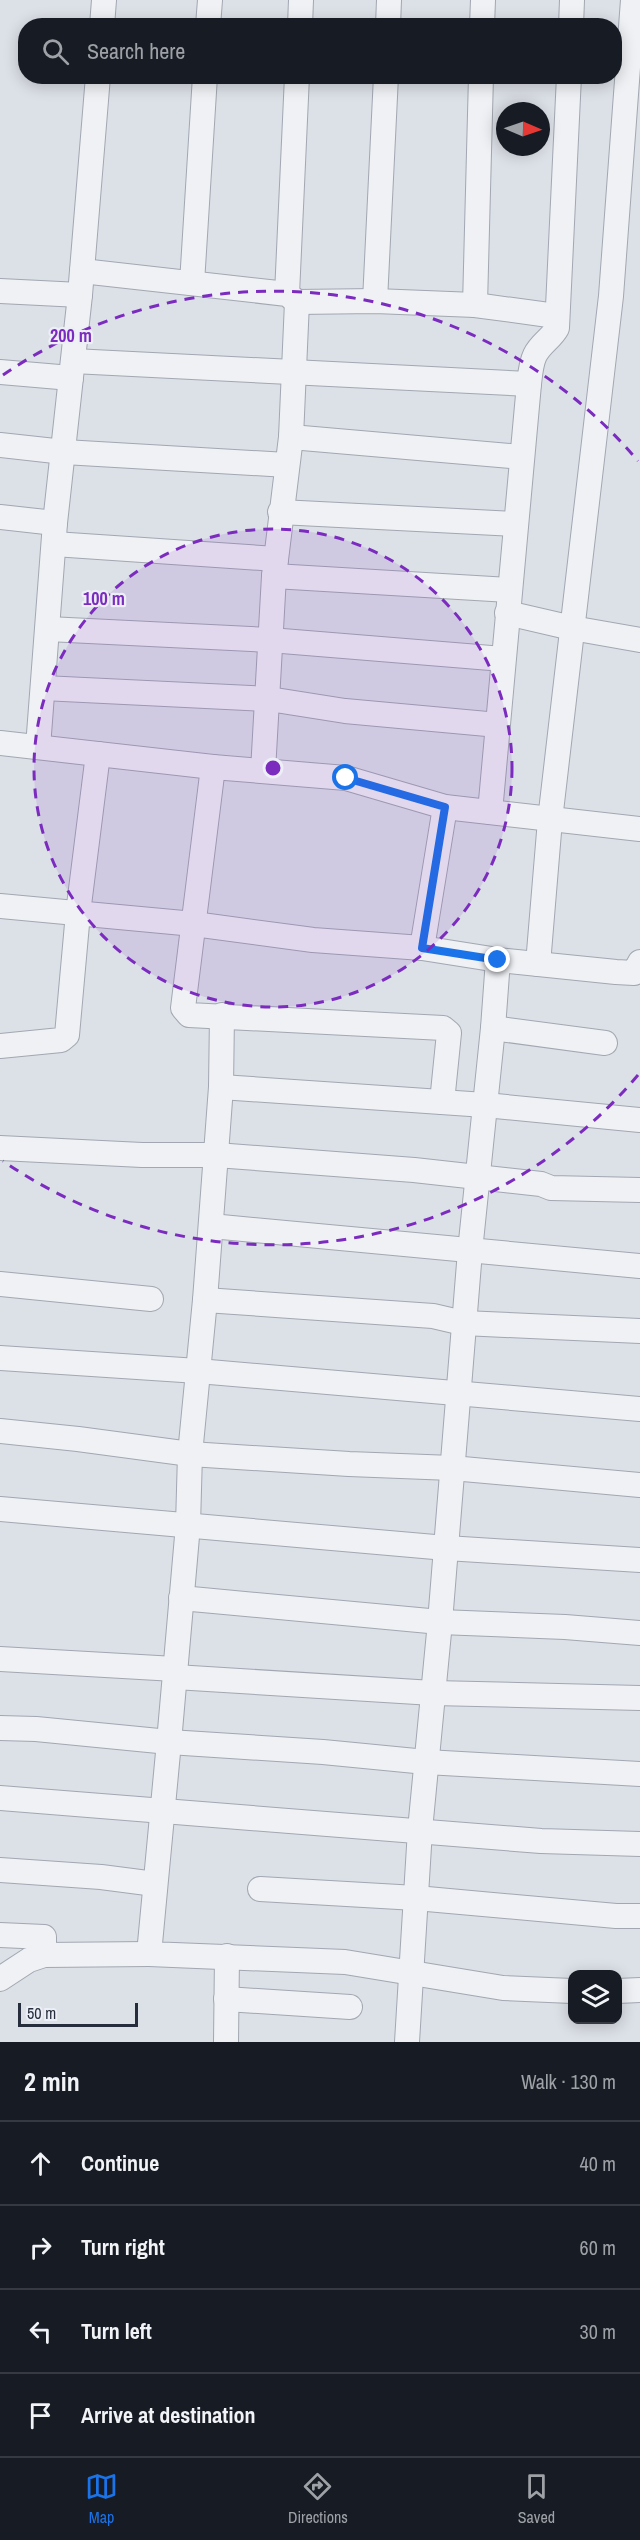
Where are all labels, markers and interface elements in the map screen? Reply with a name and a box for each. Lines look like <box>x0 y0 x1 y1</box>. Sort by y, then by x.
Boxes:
search box <box>18 18 622 84</box>
icon: search <box>39 35 72 68</box>
text: Search here <box>87 36 185 66</box>
north arrow <box>496 102 550 156</box>
text: 200 m <box>50 323 92 348</box>
text: 100 m <box>83 586 125 611</box>
centre of rings <box>263 758 283 778</box>
route start <box>332 764 358 790</box>
route end <box>484 946 510 972</box>
map controls <box>568 1970 622 2024</box>
button: layers <box>568 1970 622 2024</box>
scale bar <box>18 2000 138 2028</box>
text: 50 m <box>27 2002 56 2024</box>
text: 2 min <box>24 2064 80 2099</box>
text: Walk · 130 m <box>521 2068 616 2095</box>
icon: ahead <box>24 2147 57 2180</box>
text: Continue <box>81 2148 159 2178</box>
text: 40 m <box>580 2150 616 2177</box>
icon: right <box>24 2231 57 2264</box>
text: Turn right <box>81 2232 165 2262</box>
text: 60 m <box>580 2234 616 2261</box>
icon: left <box>24 2315 57 2348</box>
text: Turn left <box>81 2316 152 2346</box>
text: 30 m <box>580 2318 616 2345</box>
icon: arrive <box>24 2399 57 2432</box>
text: Arrive at destination <box>81 2400 255 2430</box>
tab: Map <box>85 2470 118 2528</box>
tab: Directions <box>288 2470 348 2528</box>
tab: Saved <box>518 2470 555 2528</box>

